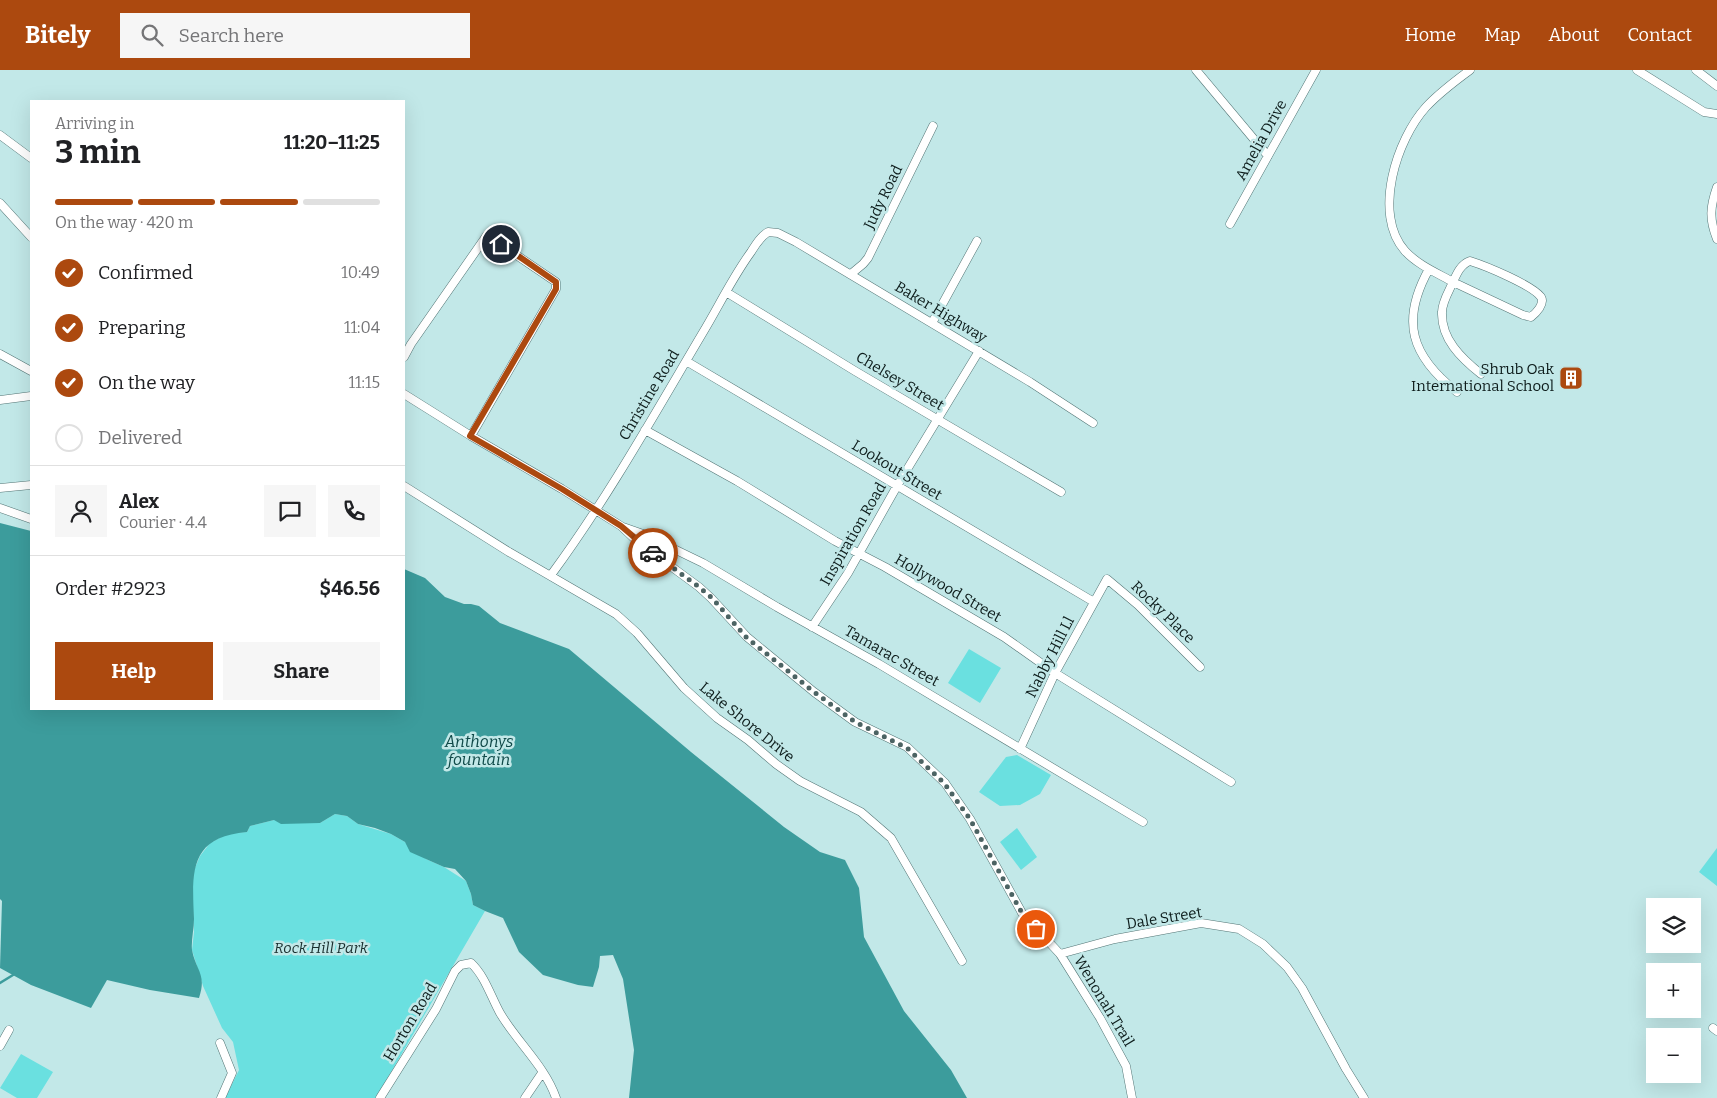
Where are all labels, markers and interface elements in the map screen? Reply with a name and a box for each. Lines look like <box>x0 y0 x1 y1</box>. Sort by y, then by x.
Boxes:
search box <box>120 13 470 58</box>
text: Bitely <box>25 21 90 49</box>
icon: search <box>138 21 166 49</box>
text: Search here <box>178 24 284 47</box>
text: Home <box>1405 24 1456 46</box>
text: Map <box>1484 24 1520 46</box>
text: About <box>1548 24 1599 46</box>
text: Contact <box>1627 24 1692 46</box>
street label: Amelia Drive <box>1231 96 1291 184</box>
text: Arriving in <box>55 114 134 133</box>
text: 11:20–11:25 <box>284 131 380 154</box>
text: 3 min <box>55 133 141 171</box>
street label: Judy Road <box>859 162 906 233</box>
text: On the way · 420 m <box>55 213 193 232</box>
pin <box>480 223 522 265</box>
icon: home <box>487 230 515 258</box>
icon: check <box>55 259 83 287</box>
text: Confirmed <box>98 261 193 284</box>
text: 10:49 <box>341 263 380 282</box>
street label: Baker Highway <box>892 277 990 347</box>
icon: check <box>55 314 83 342</box>
text: Preparing <box>98 316 186 339</box>
text: 11:04 <box>344 318 380 337</box>
street label: Christine Road <box>615 346 683 444</box>
street label: Chelsey Street <box>853 348 948 415</box>
place label: Shrub Oak International School <box>1411 360 1554 395</box>
building icon: Shrub Oak International School <box>1558 365 1584 391</box>
icon: check <box>55 369 83 397</box>
text: On the way <box>98 371 195 394</box>
text: 11:15 <box>349 373 380 392</box>
text: Delivered <box>98 426 182 449</box>
street label: Lookout Street <box>849 436 946 504</box>
street label: Inspiration Road <box>816 479 890 589</box>
button: person <box>55 485 107 537</box>
button: chat <box>264 485 316 537</box>
button: phone <box>328 485 380 537</box>
text: Alex <box>119 490 159 513</box>
text: Courier · 4.4 <box>119 513 207 532</box>
courier <box>628 528 678 578</box>
icon: car <box>639 539 667 567</box>
street label: Hollywood Street <box>891 550 1005 626</box>
text: Order #2923 <box>55 577 166 600</box>
text: $46.56 <box>320 577 380 600</box>
street label: Rocky Place <box>1127 577 1199 647</box>
street label: Nabby Hill Ll <box>1022 613 1078 701</box>
street label: Tamarac Street <box>842 622 943 691</box>
button: Help <box>55 642 213 700</box>
button: Share <box>223 642 380 700</box>
street label: Lake Shore Drive <box>696 678 798 766</box>
water label: Anthonys fountain <box>444 732 514 769</box>
map controls <box>1646 898 1701 1083</box>
button: layers <box>1646 898 1701 953</box>
street label: Dale Street <box>1125 903 1204 933</box>
pin <box>1015 908 1057 950</box>
icon: bag <box>1022 915 1050 943</box>
park label: Rock Hill Park <box>274 939 369 957</box>
street label: Wenonah Trail <box>1070 953 1138 1049</box>
button: + <box>1646 963 1701 1018</box>
street label: Horton Road <box>379 979 441 1065</box>
button: − <box>1646 1028 1701 1083</box>

